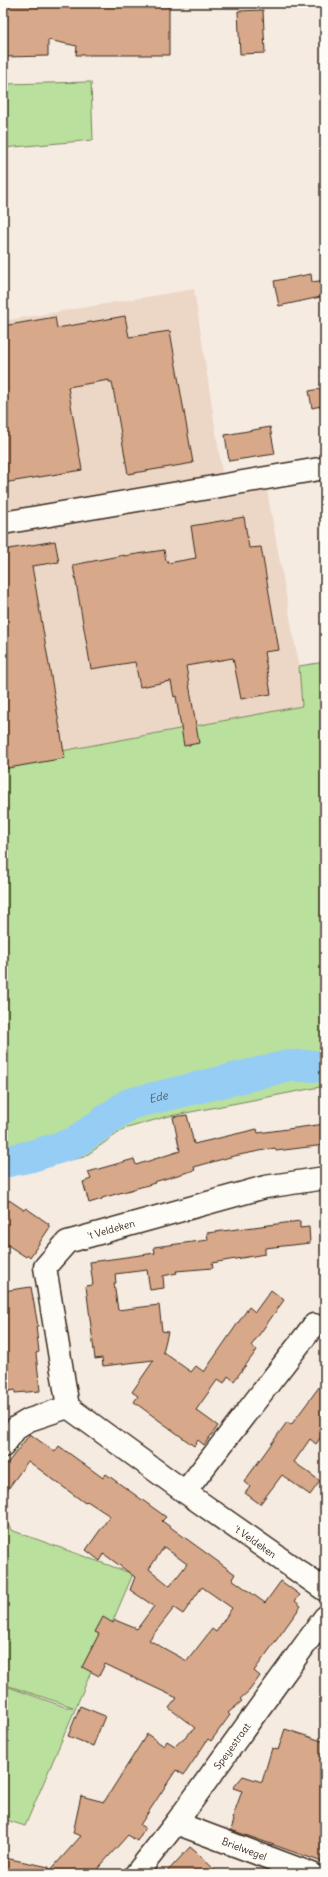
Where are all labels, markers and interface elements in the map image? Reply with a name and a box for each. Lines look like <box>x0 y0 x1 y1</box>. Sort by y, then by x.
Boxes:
water label: Ede <box>147 1088 170 1106</box>
street label: 't Veldeken <box>86 1216 136 1242</box>
street label: 't Veldeken <box>232 1522 279 1561</box>
street label: Speyestraat <box>211 1720 254 1772</box>
street label: Brielwegel <box>220 1835 268 1863</box>

